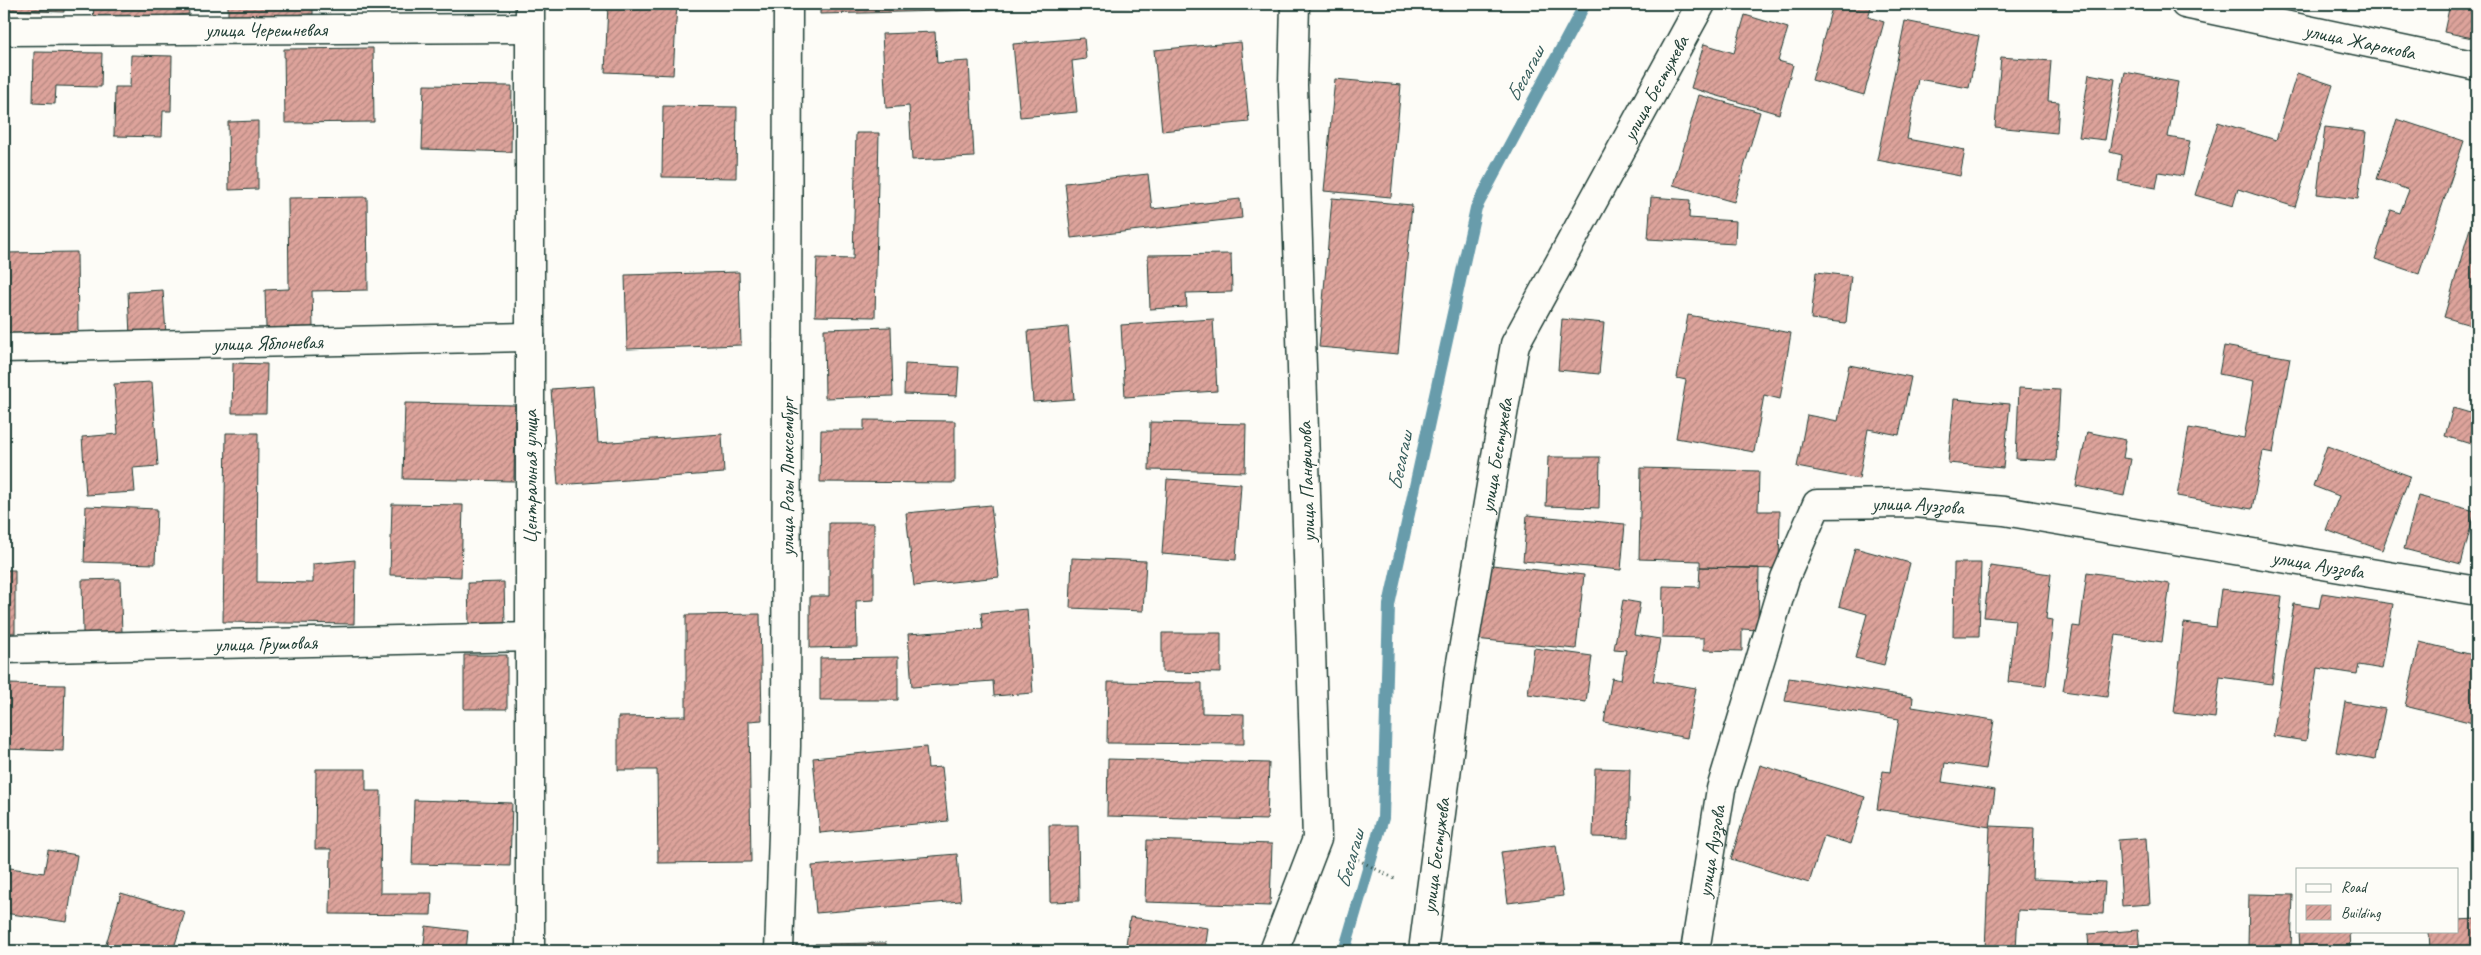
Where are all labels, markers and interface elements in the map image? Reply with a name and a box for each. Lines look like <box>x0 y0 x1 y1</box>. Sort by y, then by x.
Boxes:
street label: улица Черешневая <box>204 17 329 43</box>
street label: улица Жарокова <box>2302 18 2419 66</box>
street label: улица Бестужева <box>1616 30 1695 146</box>
water label: Бесагаш <box>1500 39 1552 106</box>
street label: улица Яблоневая <box>212 329 324 357</box>
street label: улица Розы Люксембург <box>775 395 800 557</box>
street label: улица Бестужева <box>1474 395 1519 516</box>
street label: Центральная улица <box>518 409 543 544</box>
street label: улица Панфилова <box>1292 420 1321 544</box>
water label: Бесагаш <box>1381 427 1419 493</box>
street label: улица Ауэзова <box>1870 491 1967 521</box>
street label: улица Ауэзова <box>2269 544 2368 585</box>
street label: улица Грушовая <box>213 630 318 657</box>
street label: улица Бестужева <box>1416 795 1456 916</box>
street label: улица Ауэзова <box>1692 802 1731 900</box>
water label: Бесагаш <box>1329 824 1371 891</box>
legend <box>2296 868 2458 932</box>
text: Road <box>2341 878 2368 897</box>
text: Building <box>2341 904 2381 923</box>

